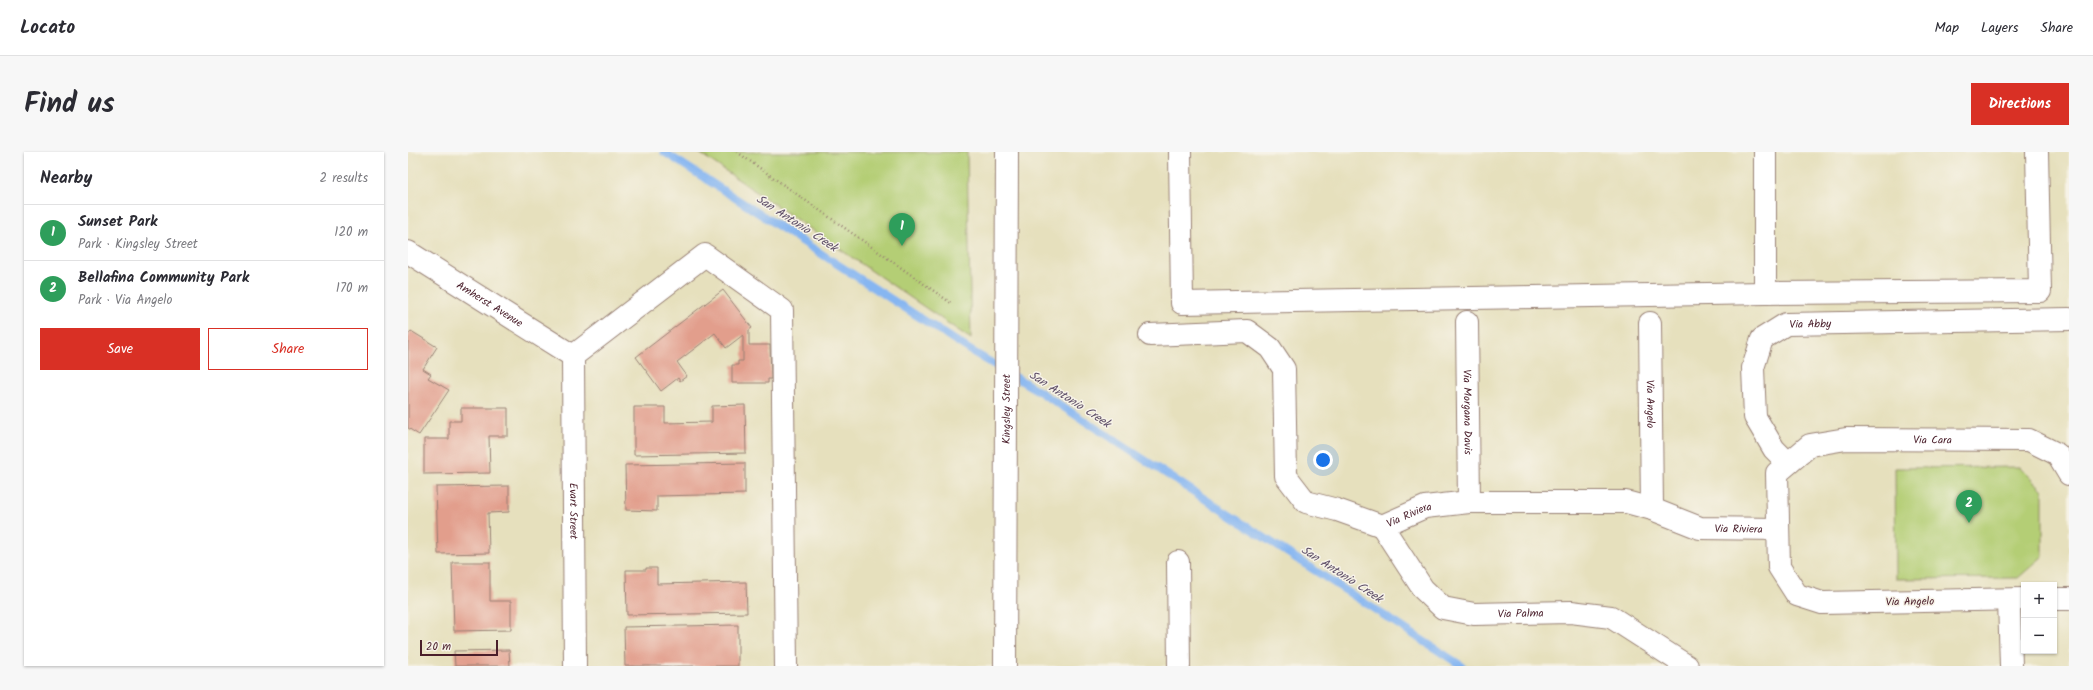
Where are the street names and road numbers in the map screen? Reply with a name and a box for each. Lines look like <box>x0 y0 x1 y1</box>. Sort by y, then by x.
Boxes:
street label: Amherst Avenue <box>453 277 526 332</box>
street label: Via Abby <box>1789 315 1832 334</box>
street label: Via Morgana Davis <box>1458 369 1476 455</box>
street label: Kingsley Street <box>998 373 1016 444</box>
street label: Via Angelo <box>1641 380 1659 428</box>
street label: Via Cara <box>1913 431 1952 450</box>
street label: Evart Street <box>564 483 582 540</box>
street label: Via Riviera <box>1384 498 1433 533</box>
street label: Via Riviera <box>1714 520 1763 539</box>
street label: Via Angelo <box>1886 593 1934 611</box>
street label: Via Palma <box>1498 605 1544 624</box>

